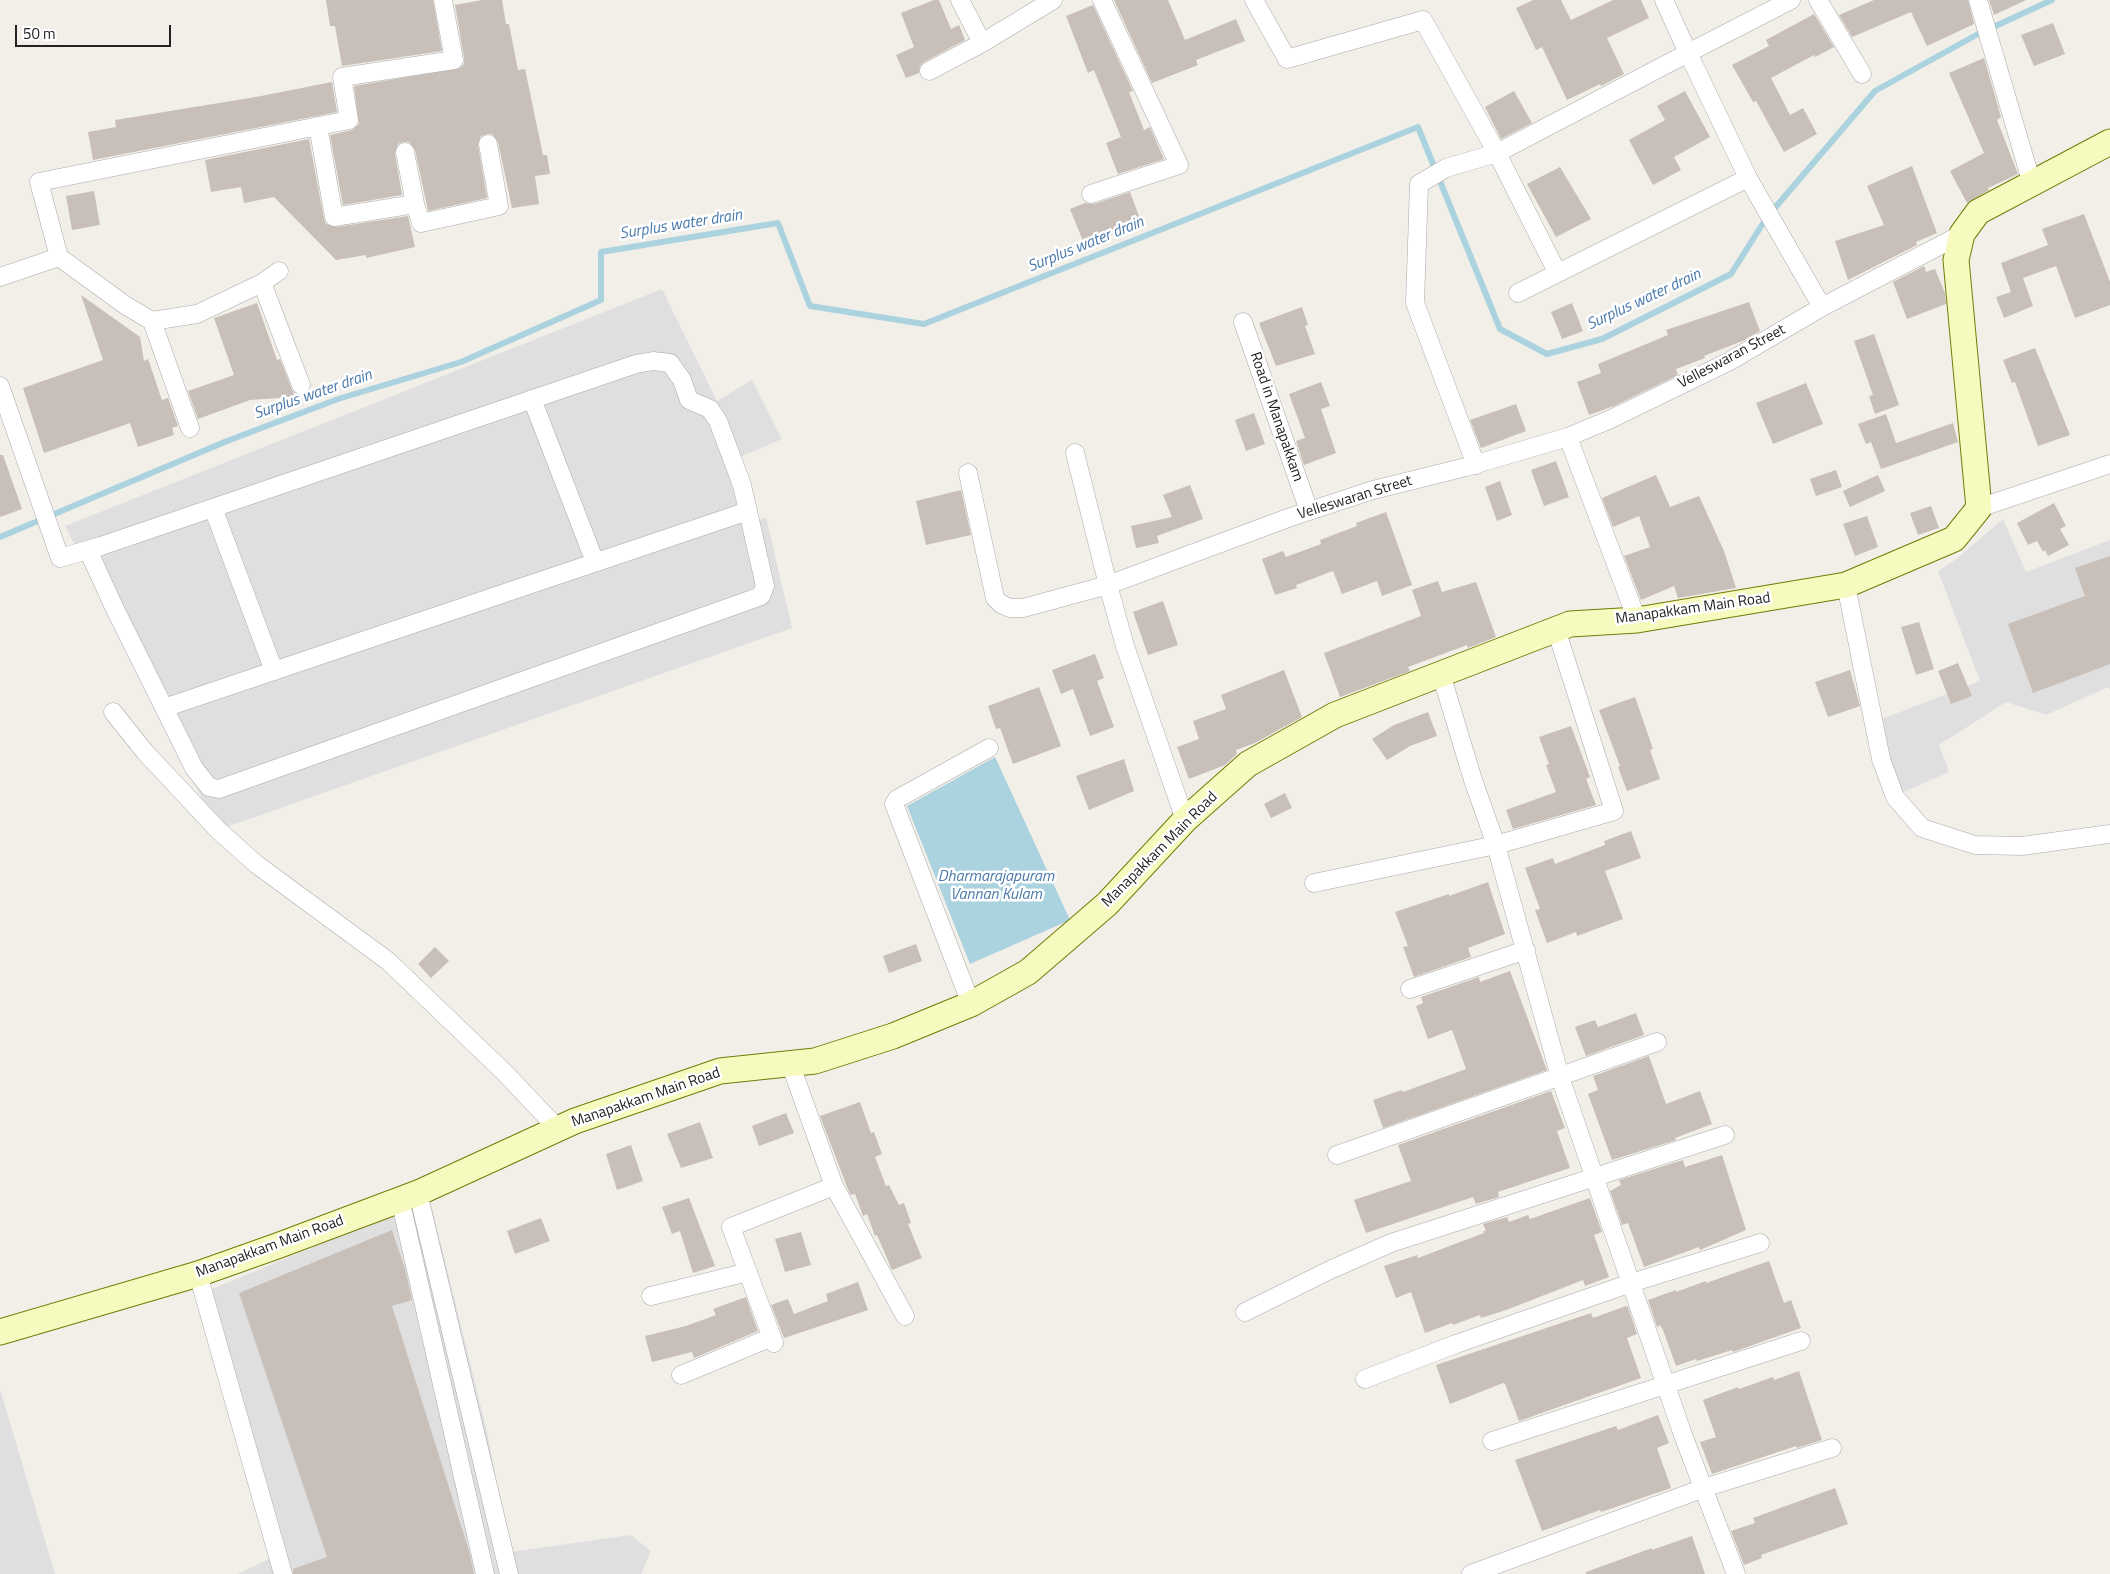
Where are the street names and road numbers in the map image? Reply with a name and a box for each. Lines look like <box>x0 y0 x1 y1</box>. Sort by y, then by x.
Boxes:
street label: Velleswaran Street <box>1675 321 1789 393</box>
street label: Road in Manapakkam <box>1245 350 1307 484</box>
street label: Velleswaran Street <box>1296 472 1414 524</box>
street label: Manapakkam Main Road <box>1614 589 1772 629</box>
street label: Manapakkam Main Road <box>1098 788 1222 912</box>
street label: Manapakkam Main Road <box>569 1064 723 1132</box>
street label: Manapakkam Main Road <box>194 1212 346 1282</box>

